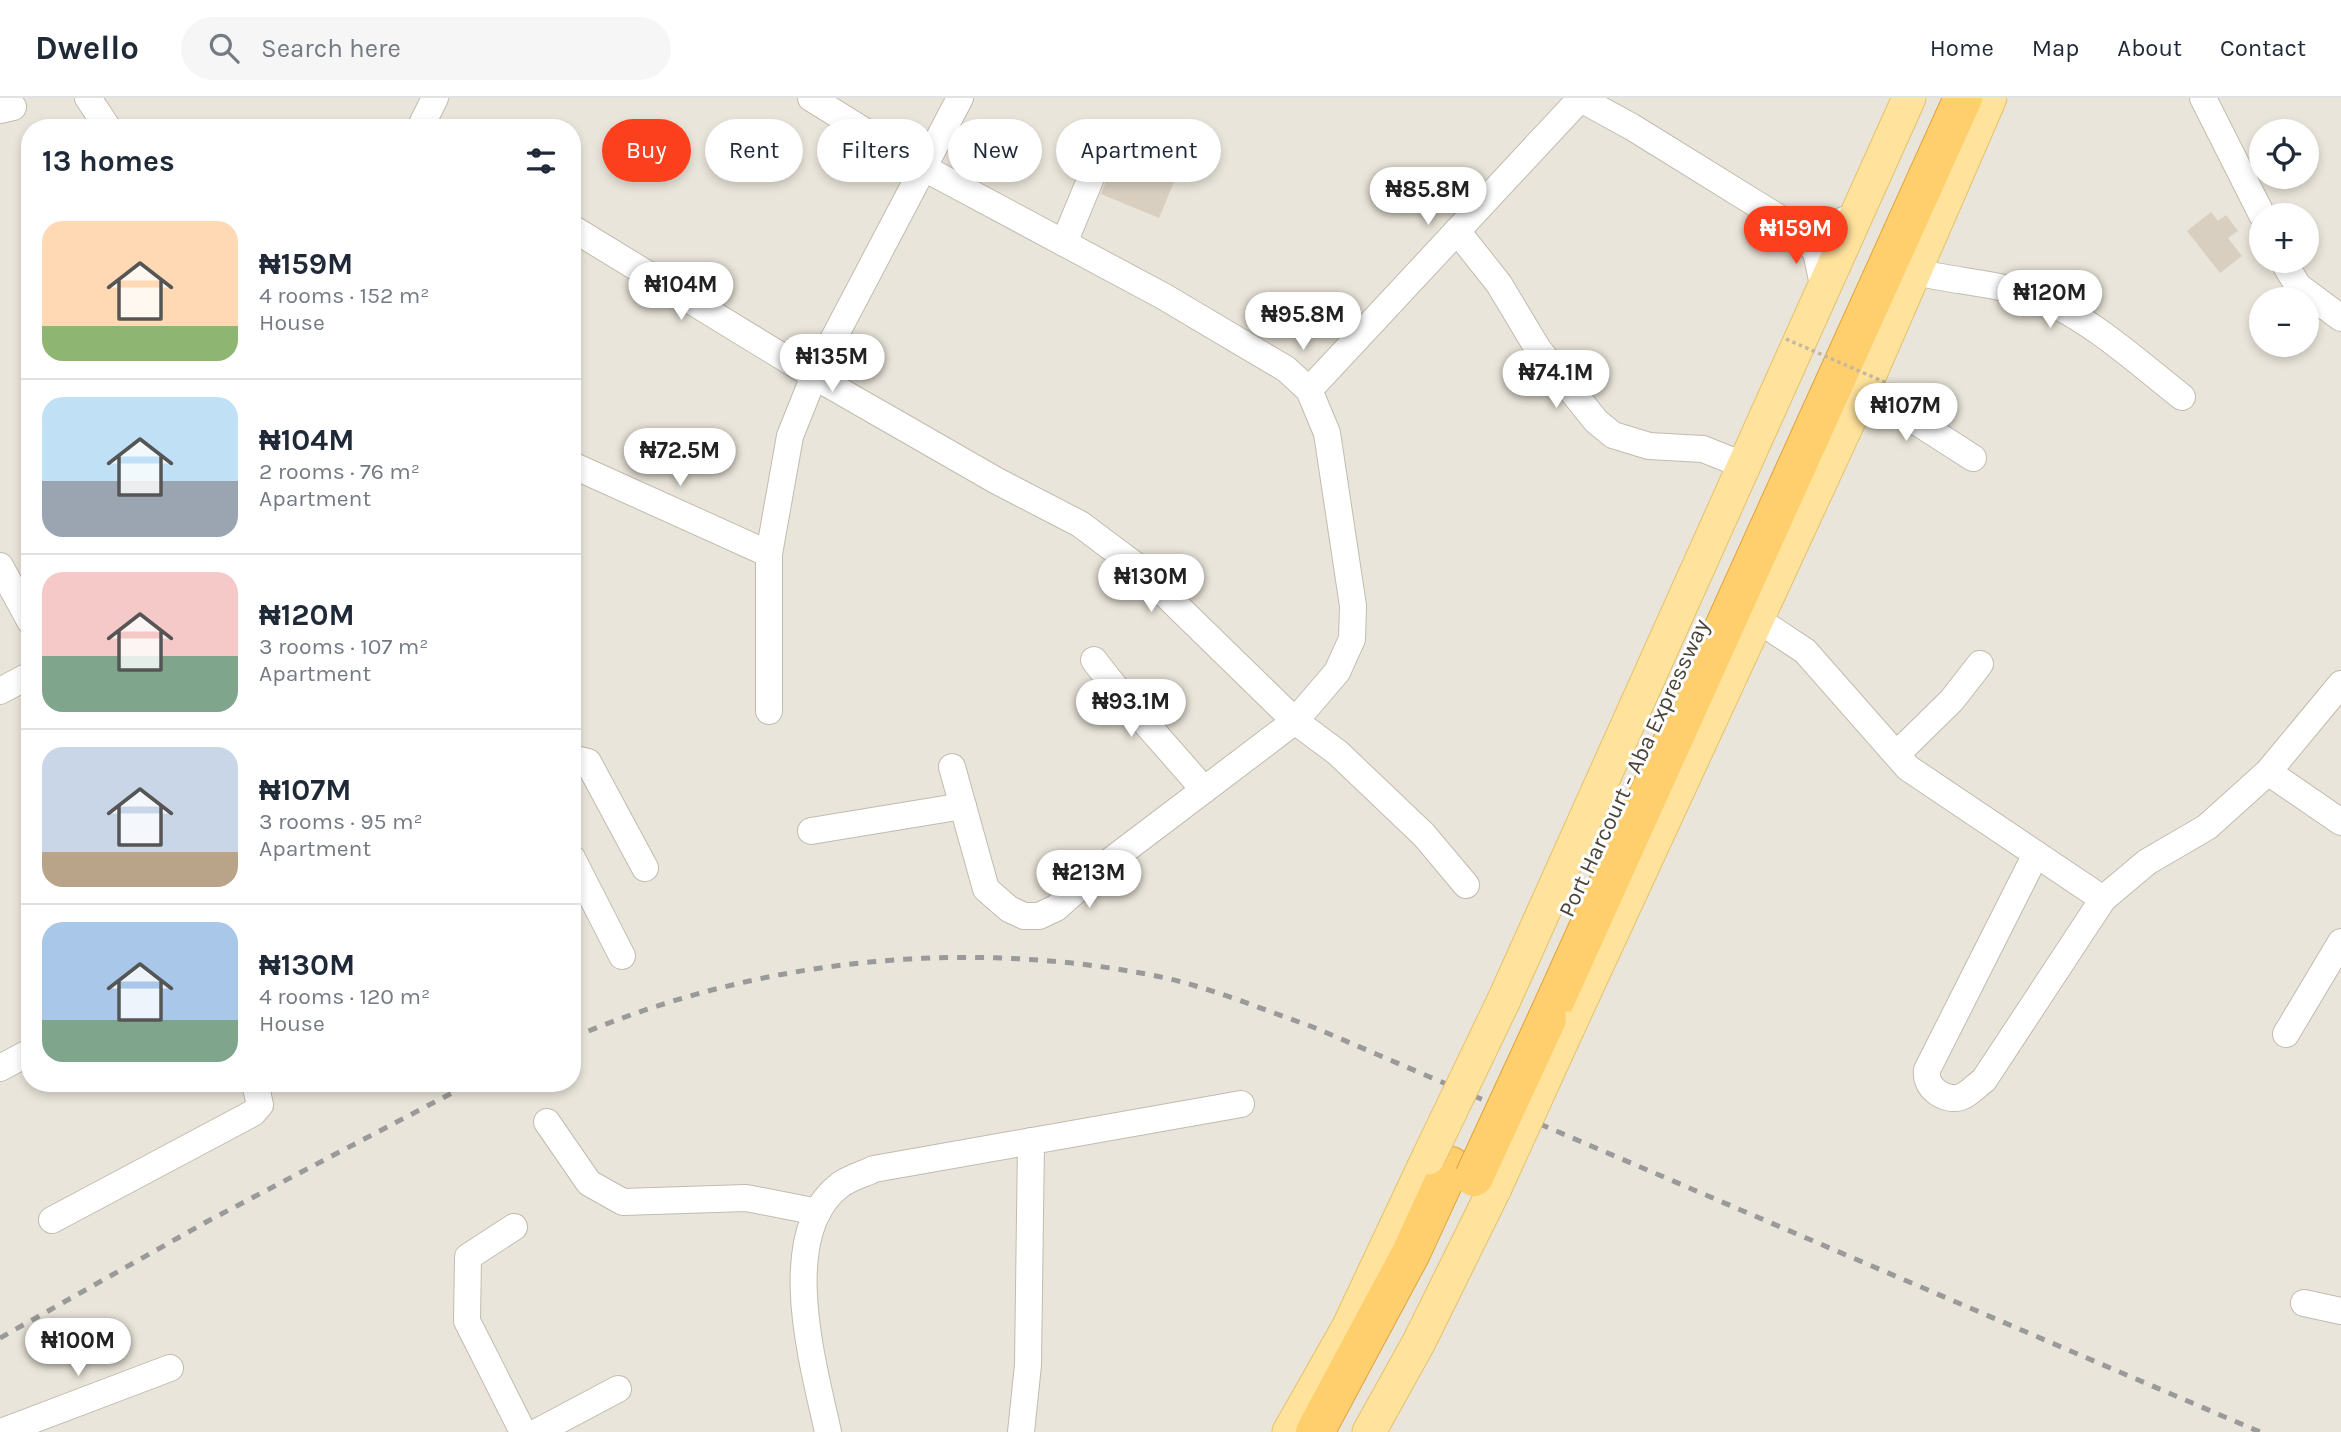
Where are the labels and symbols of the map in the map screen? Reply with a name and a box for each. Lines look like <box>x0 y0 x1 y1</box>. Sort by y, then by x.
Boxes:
pin: ₦85.8M <box>1371 167 1485 227</box>
pin: ₦159M <box>1747 206 1845 266</box>
pin: ₦104M <box>632 262 730 322</box>
pin: ₦120M <box>2001 271 2099 330</box>
pin: ₦95.8M <box>1246 292 1360 352</box>
pin: ₦135M <box>783 334 881 394</box>
pin: ₦74.1M <box>1499 350 1613 410</box>
pin: ₦107M <box>1857 384 1955 443</box>
pin: ₦72.5M <box>623 428 737 488</box>
pin: ₦130M <box>1102 554 1200 614</box>
street label: Port Harcourt - Aba Expressway <box>1553 614 1715 921</box>
pin: ₦93.1M <box>1074 680 1188 739</box>
pin: ₦213M <box>1040 850 1138 910</box>
pin: ₦100M <box>29 1318 127 1378</box>

